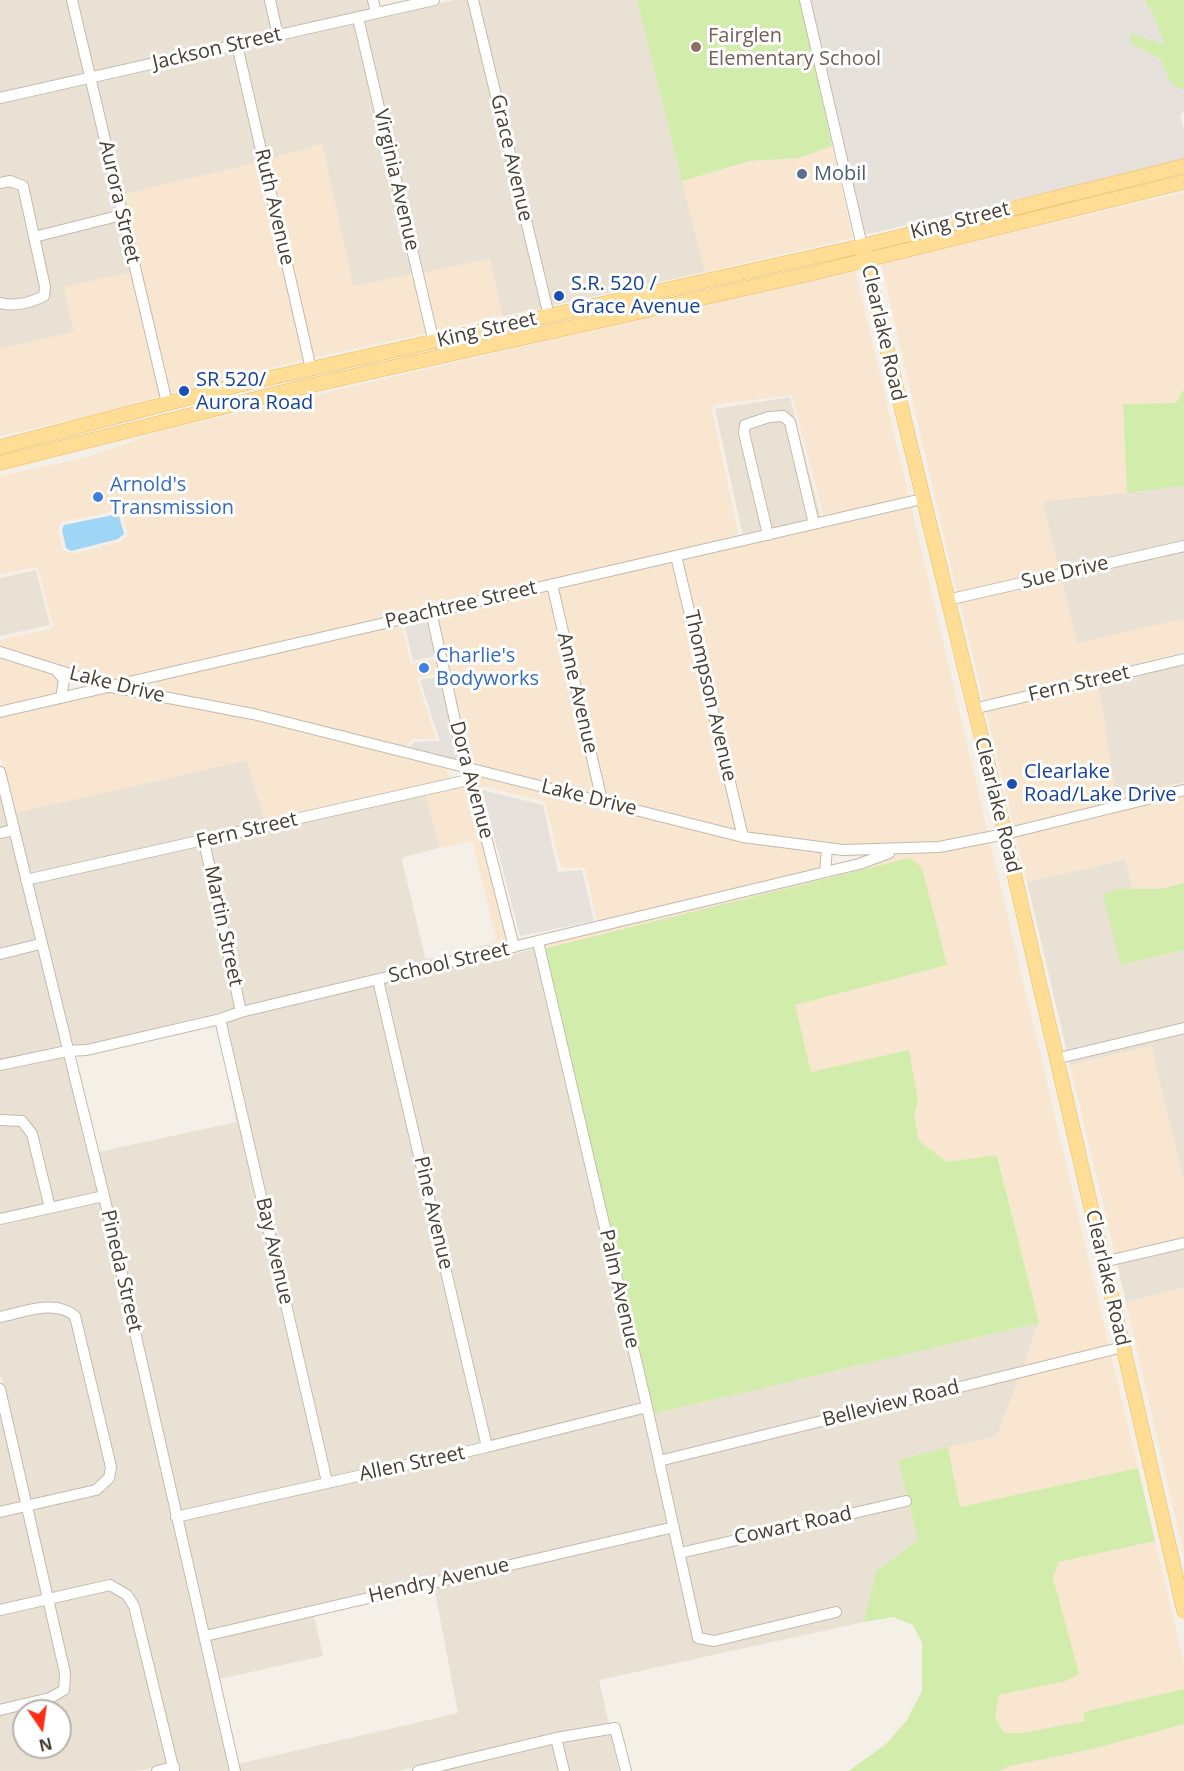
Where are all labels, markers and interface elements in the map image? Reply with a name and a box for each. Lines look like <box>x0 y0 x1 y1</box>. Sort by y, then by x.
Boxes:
street label: Jackson Street <box>150 23 284 75</box>
place label: Fairglen Elementary School <box>708 24 881 71</box>
marker: Fairglen Elementary School <box>689 40 703 54</box>
street label: Grace Avenue <box>485 92 537 224</box>
street label: Virginia Avenue <box>368 107 424 253</box>
street label: Aurora Street <box>93 138 145 266</box>
street label: Ruth Avenue <box>249 146 299 268</box>
place label: Mobil <box>814 162 866 186</box>
marker: Mobil <box>795 167 809 181</box>
street label: King Street <box>908 197 1012 245</box>
street label: Clearlake Road <box>856 263 910 403</box>
place label: S.R. 520 / Grace Avenue <box>571 272 700 319</box>
marker: S.R. 520 / Grace Avenue <box>552 289 566 303</box>
street label: King Street <box>435 307 539 353</box>
place label: SR 520/ Aurora Road <box>196 368 313 415</box>
marker: SR 520/ Aurora Road <box>177 384 191 398</box>
place label: Arnold's Transmission <box>110 473 234 520</box>
marker: Arnold's Transmission <box>91 490 105 504</box>
street label: Sue Drive <box>1019 551 1111 595</box>
street label: Peachtree Street <box>383 576 539 634</box>
street label: Thompson Avenue <box>679 608 741 784</box>
street label: Anne Avenue <box>551 630 603 756</box>
place label: Charlie's Bodyworks <box>436 644 539 691</box>
marker: Charlie's Bodyworks <box>417 661 431 675</box>
street label: Fern Street <box>1026 661 1132 707</box>
street label: Lake Drive <box>67 662 167 708</box>
street label: Dora Avenue <box>444 719 498 841</box>
street label: Clearlake Road <box>969 735 1025 875</box>
place label: Clearlake Road/Lake Drive <box>1024 760 1176 807</box>
street label: Lake Drive <box>539 775 639 821</box>
marker: Clearlake Road/Lake Drive <box>1005 777 1019 791</box>
street label: Fern Street <box>194 808 300 854</box>
street label: Martin Street <box>198 863 248 989</box>
street label: School Street <box>386 937 512 989</box>
street label: Pine Avenue <box>408 1154 458 1272</box>
street label: Bay Avenue <box>250 1195 298 1307</box>
street label: Pineda Street <box>95 1207 147 1335</box>
street label: Clearlake Road <box>1080 1208 1134 1348</box>
street label: Palm Avenue <box>594 1227 644 1351</box>
street label: Belleview Road <box>820 1375 962 1433</box>
street label: Allen Street <box>357 1441 467 1487</box>
street label: Cowart Road <box>732 1502 854 1550</box>
street label: Hendry Avenue <box>366 1553 512 1609</box>
north arrow <box>12 1699 72 1759</box>
text: N <box>37 1732 54 1757</box>

